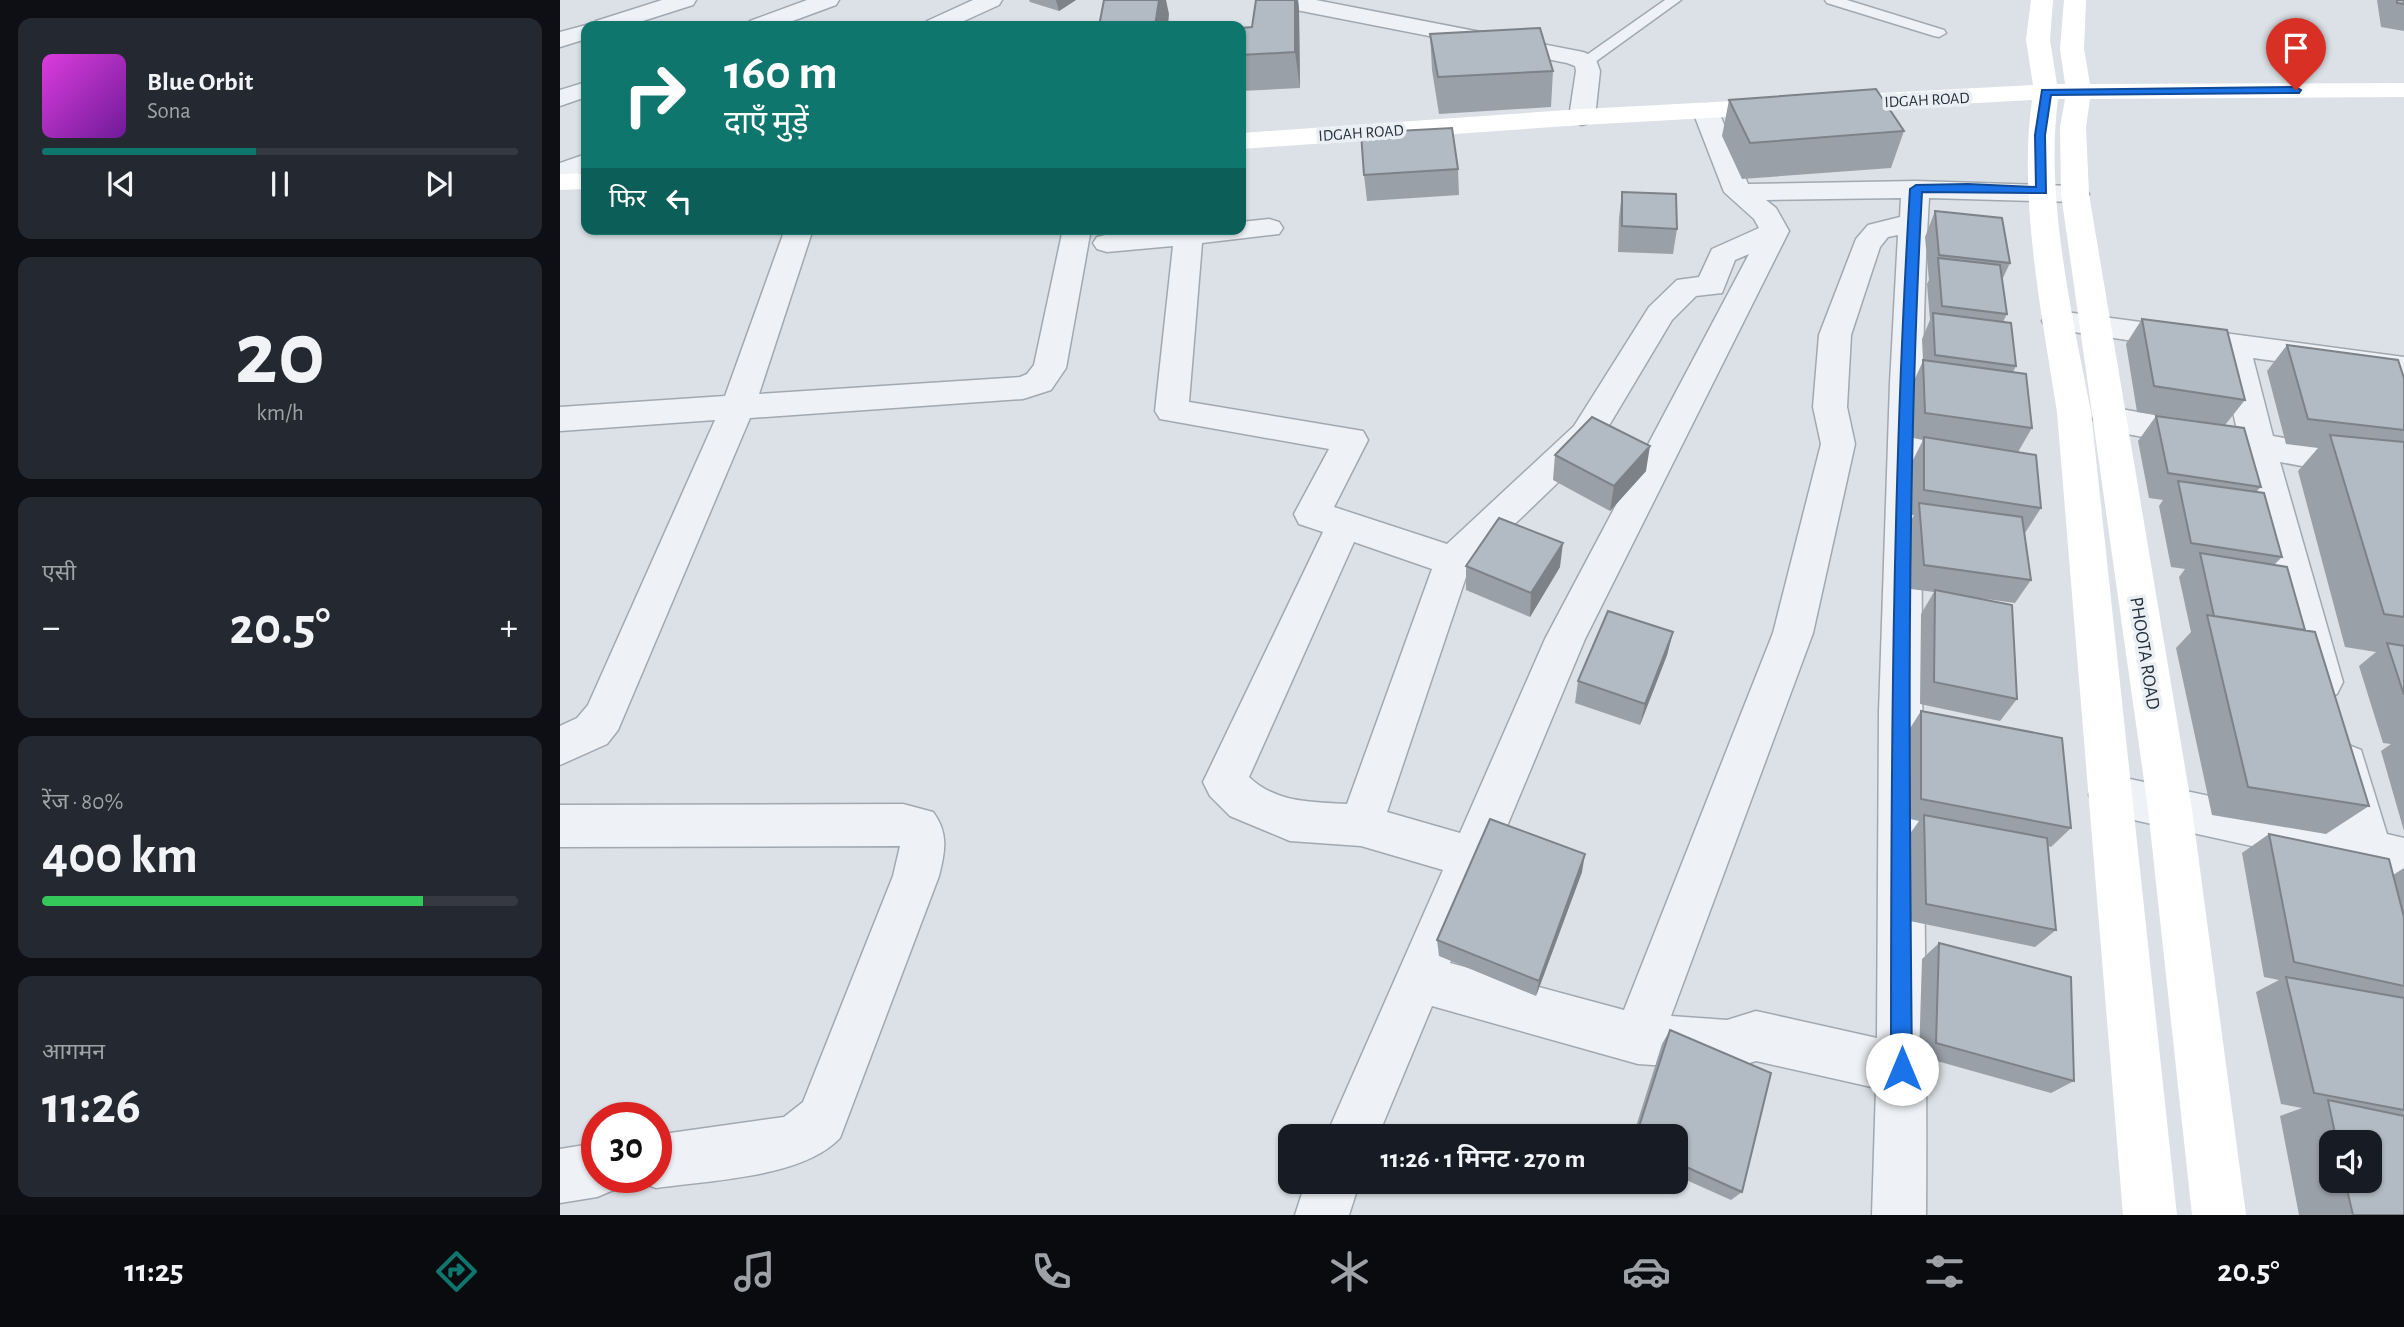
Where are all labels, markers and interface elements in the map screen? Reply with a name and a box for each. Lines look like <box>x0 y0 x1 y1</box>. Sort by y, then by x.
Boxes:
pin <box>2266 18 2326 90</box>
icon: arrive <box>2277 29 2315 67</box>
icon: right <box>609 49 700 140</box>
text: 160 m <box>724 49 838 98</box>
text: Blue Orbit <box>147 69 253 95</box>
street label: IDGAH ROAD <box>1884 90 1970 110</box>
text: Sona <box>147 100 191 123</box>
text: दाएँ मुड़ें <box>724 107 809 139</box>
street label: IDGAH ROAD <box>1318 122 1404 144</box>
icon: previous <box>102 165 140 203</box>
icon: pause <box>261 165 299 203</box>
icon: next <box>420 165 458 203</box>
icon: left <box>660 182 698 220</box>
text: फिर <box>609 186 646 212</box>
text: 20 <box>235 309 325 400</box>
text: km/h <box>256 402 304 425</box>
text: एसी <box>42 562 76 585</box>
street label: PHOOTA ROAD <box>2126 596 2163 711</box>
text: 20.5° <box>229 601 331 653</box>
text: − <box>42 609 60 647</box>
text: + <box>500 609 518 647</box>
text: रेंज · 80% <box>42 791 123 814</box>
text: 400 km <box>42 830 198 882</box>
position arrow <box>1865 1032 1939 1106</box>
text: आगमन <box>42 1041 105 1064</box>
text: 11:26 <box>42 1080 141 1132</box>
speed limit sign: 30 <box>581 1102 672 1193</box>
map controls <box>2319 1130 2382 1193</box>
button: sound <box>2319 1130 2382 1193</box>
text: 11:26 · 1 मिनट · 270 m <box>1380 1146 1586 1172</box>
icon: directions <box>432 1247 481 1296</box>
icon: music <box>730 1247 779 1296</box>
icon: phone <box>1027 1247 1076 1296</box>
icon: climate <box>1325 1247 1374 1296</box>
icon: car <box>1622 1247 1671 1296</box>
icon: filters <box>1920 1247 1969 1296</box>
text: 11:25 <box>124 1255 184 1287</box>
text: 20.5° <box>2217 1255 2280 1287</box>

